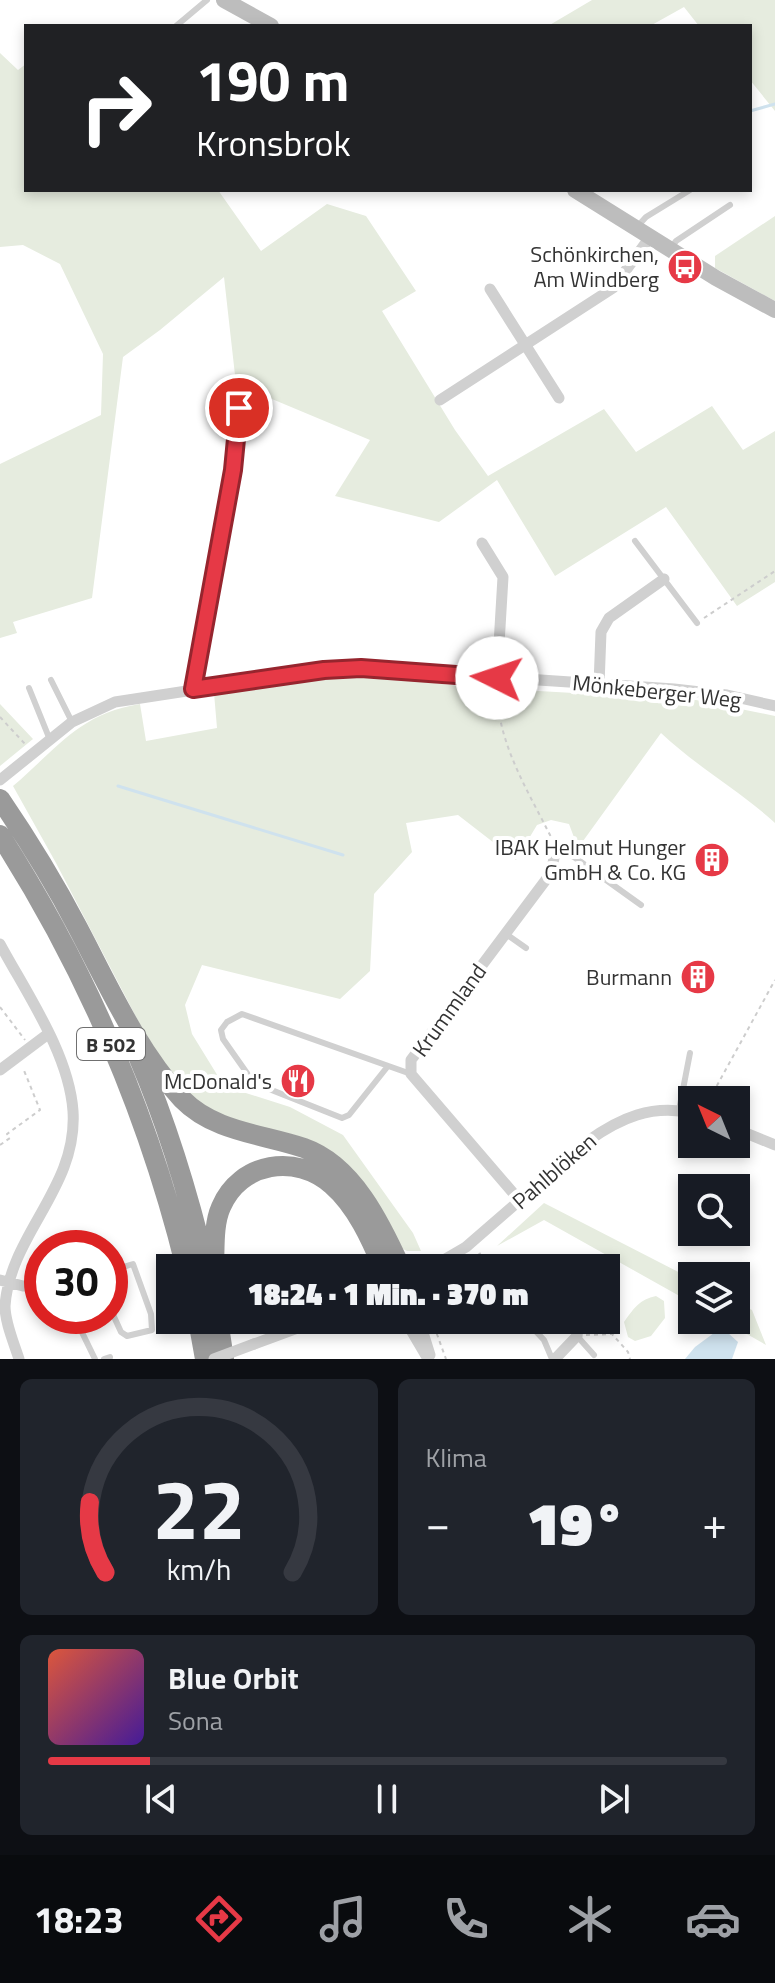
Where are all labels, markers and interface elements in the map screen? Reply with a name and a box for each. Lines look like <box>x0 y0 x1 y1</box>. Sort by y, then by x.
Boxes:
text: 190 m <box>196 38 349 123</box>
icon: right <box>64 56 168 160</box>
text: Kronsbrok <box>196 115 351 170</box>
place label: Schönkirchen, Am Windberg <box>530 237 659 296</box>
bus stop icon: Schönkirchen, Am Windberg <box>666 248 704 286</box>
pin <box>205 374 273 442</box>
icon: arrive <box>217 386 261 430</box>
position arrow <box>455 636 539 720</box>
street label: Mönkeberger Weg <box>571 665 743 717</box>
place label: IBAK Helmut Hunger GmbH & Co. KG <box>495 830 686 889</box>
building icon: IBAK Helmut Hunger GmbH & Co. KG <box>693 841 731 879</box>
street label: Krummland <box>403 956 495 1064</box>
building icon: Burmann <box>679 958 717 996</box>
place label: Burmann <box>586 960 672 994</box>
road number: B 502 <box>77 1028 145 1060</box>
restaurant icon: McDonald's <box>279 1062 317 1100</box>
place label: McDonald's <box>164 1064 272 1098</box>
north arrow <box>678 1086 750 1158</box>
map controls <box>678 1086 750 1334</box>
street label: Pahlblöken <box>504 1125 604 1217</box>
button: search <box>678 1174 750 1246</box>
speed limit sign: 30 <box>24 1230 128 1334</box>
button: layers <box>678 1262 750 1334</box>
text: 18:24 · 1 Min. · 370 m <box>248 1271 528 1317</box>
text: Klima <box>426 1438 487 1477</box>
text: 22 <box>152 1445 245 1571</box>
text: 19° <box>527 1477 626 1568</box>
text: − <box>426 1489 450 1556</box>
text: + <box>702 1489 727 1556</box>
text: km/h <box>166 1548 231 1591</box>
text: Blue Orbit <box>168 1655 299 1701</box>
text: Sona <box>168 1701 223 1740</box>
icon: previous <box>139 1777 183 1821</box>
icon: pause <box>365 1777 409 1821</box>
icon: next <box>592 1777 636 1821</box>
icon: directions <box>191 1891 247 1947</box>
icon: music <box>315 1891 371 1947</box>
icon: phone <box>438 1891 494 1947</box>
icon: climate <box>562 1891 618 1947</box>
icon: car <box>685 1891 741 1947</box>
text: 18:23 <box>34 1892 124 1947</box>

